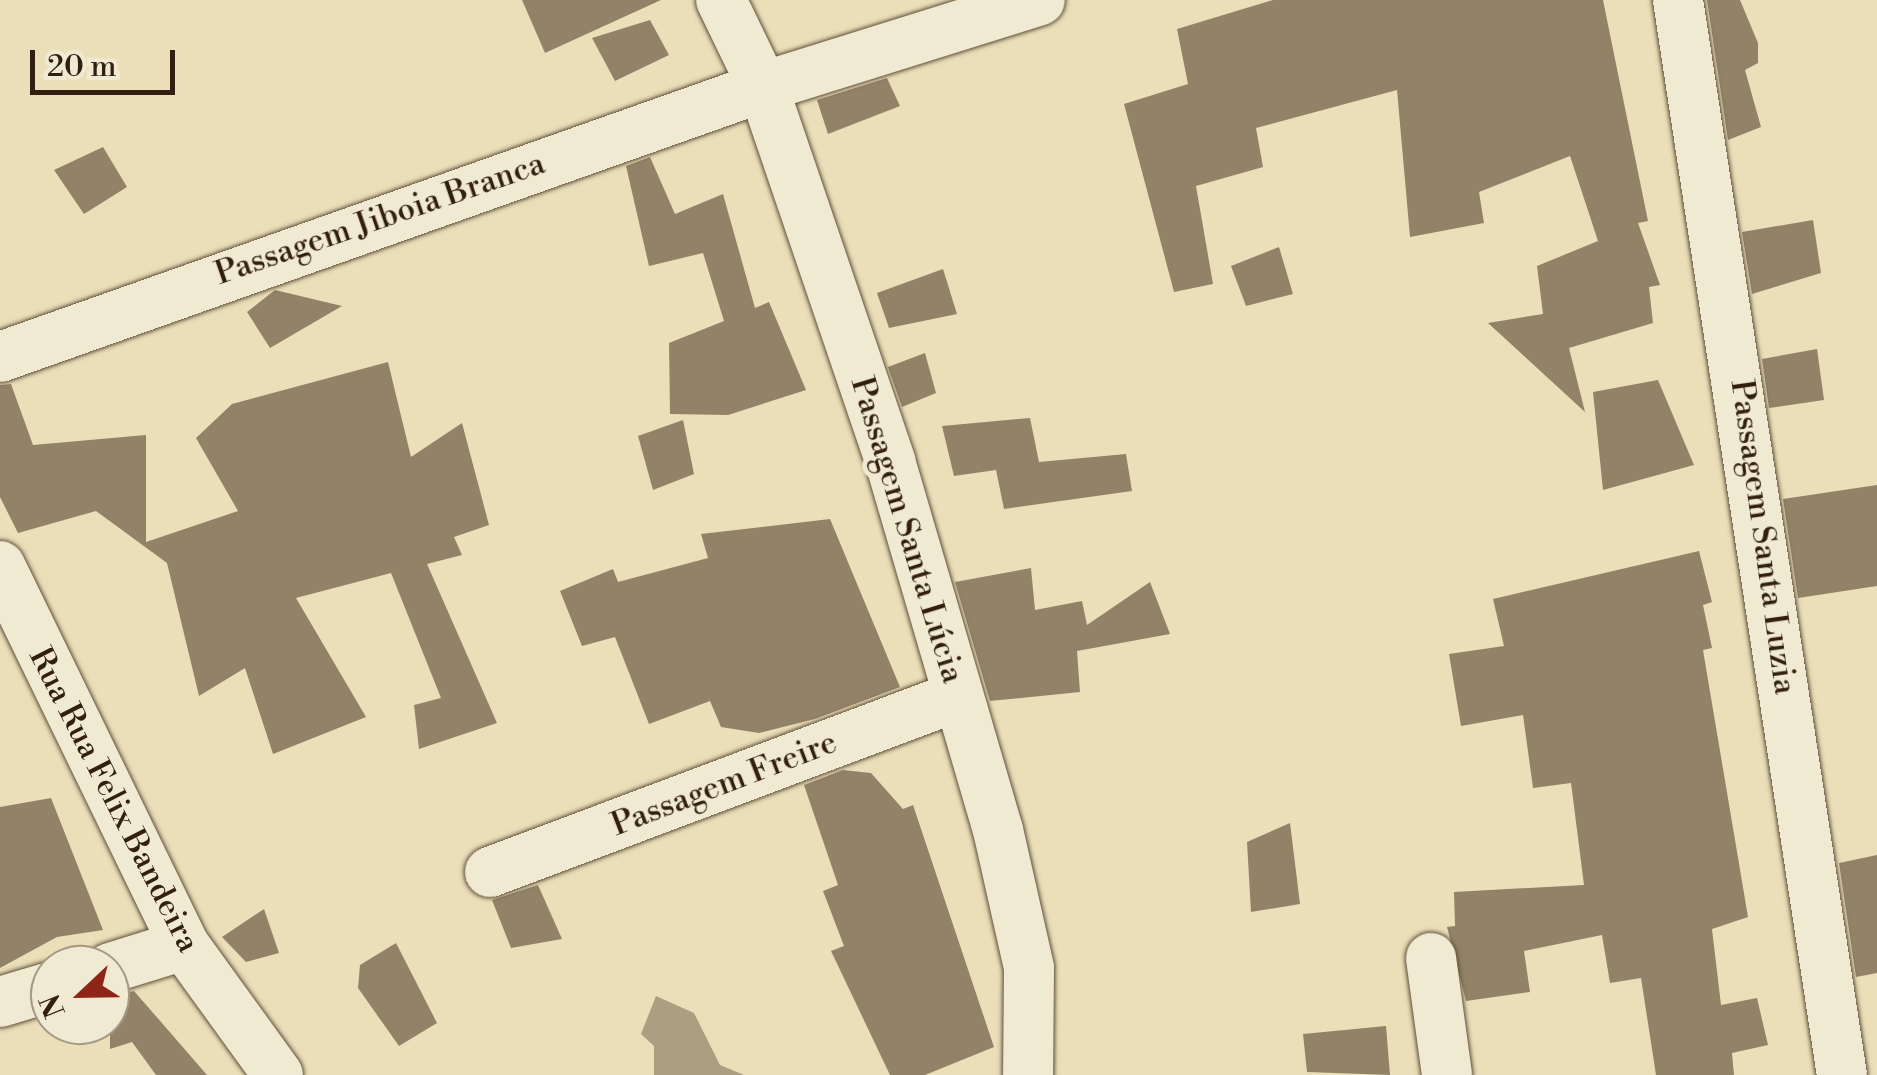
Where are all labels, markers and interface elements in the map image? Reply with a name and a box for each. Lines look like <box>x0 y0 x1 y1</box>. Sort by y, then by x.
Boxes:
scale bar <box>35 30 180 92</box>
text: 20 m <box>47 48 116 86</box>
street label: Passagem Jiboia Branca <box>210 144 550 294</box>
street label: Passagem Santa Lúcia <box>842 372 972 688</box>
street label: Passagem Santa Luzia <box>1722 377 1804 697</box>
street label: Rua Rua Felix Bandeira <box>20 641 208 959</box>
street label: Passagem Freire <box>606 723 842 845</box>
north arrow <box>30 945 130 1045</box>
text: N <box>33 989 74 1023</box>

